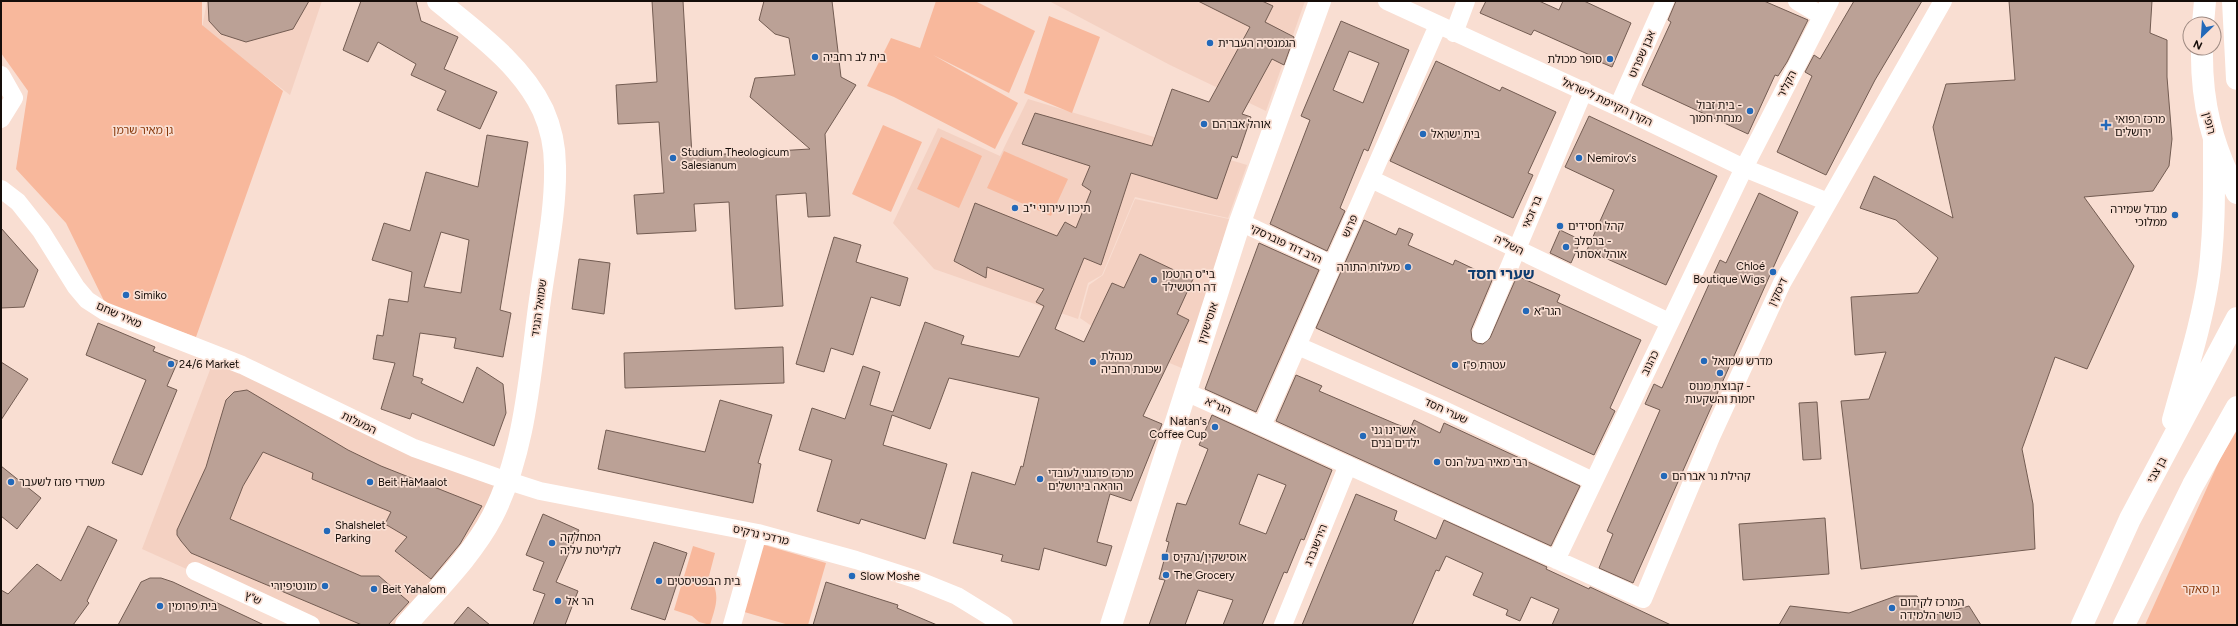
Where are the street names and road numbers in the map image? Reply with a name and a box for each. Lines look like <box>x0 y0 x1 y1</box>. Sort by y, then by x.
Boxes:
street label: אבן שפרוט <box>1626 28 1658 79</box>
street label: הקליר <box>1775 68 1799 100</box>
street label: הקרן הקיימת לישראל <box>1559 75 1655 129</box>
street label: רופין <box>2200 111 2218 135</box>
street label: בר זכאי <box>1519 194 1545 230</box>
street label: פרוש <box>1339 212 1361 239</box>
street label: הרב דוד פוברסקי <box>1248 222 1324 266</box>
street label: השל"ה <box>1492 232 1526 258</box>
street label: דיסקין <box>1766 276 1790 308</box>
street label: שמואל הנגיד <box>529 278 549 338</box>
street label: מאיר שחם <box>94 299 144 331</box>
street label: אוסישקין <box>1195 301 1221 345</box>
street label: כהנוב <box>1638 348 1662 378</box>
street label: הגר"א <box>1203 395 1233 418</box>
street label: שערי חסד <box>1422 395 1470 427</box>
street label: המעלות <box>339 409 379 437</box>
street label: בן צבי <box>2145 455 2169 485</box>
street label: מרדכי נרקיס <box>732 522 790 548</box>
street label: הירשנברג <box>1302 522 1330 568</box>
street label: ש"ץ <box>242 588 264 608</box>

